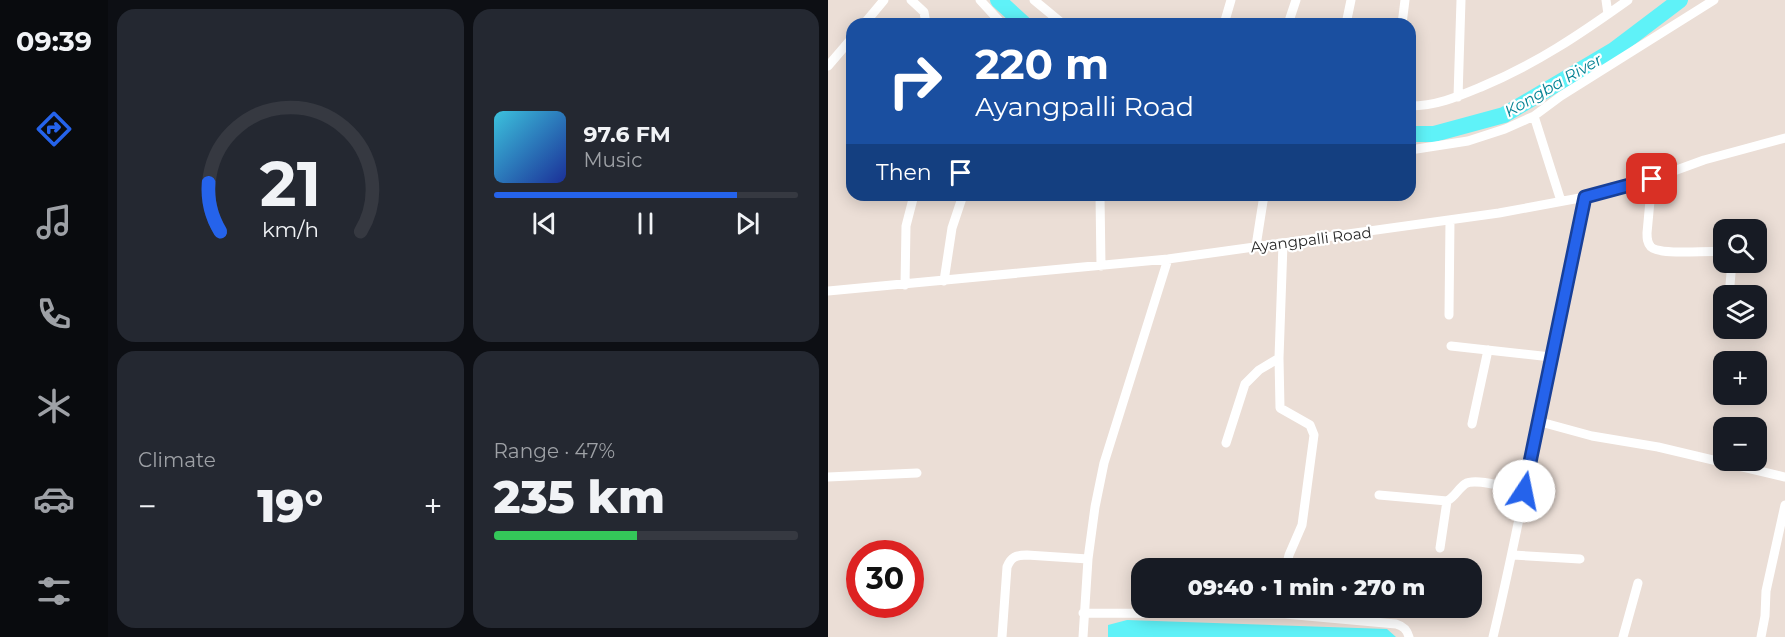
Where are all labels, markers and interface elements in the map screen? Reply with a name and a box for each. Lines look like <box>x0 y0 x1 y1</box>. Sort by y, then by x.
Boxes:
text: 09:39 <box>16 25 92 58</box>
text: 220 m <box>975 38 1109 90</box>
icon: right <box>876 42 954 120</box>
water label: Kongba River <box>1501 50 1606 121</box>
text: Ayangpalli Road <box>975 90 1194 123</box>
icon: directions <box>33 108 75 150</box>
text: 97.6 FM <box>584 121 671 148</box>
text: 21 <box>260 147 321 223</box>
text: Music <box>584 148 642 172</box>
pin <box>1626 153 1677 204</box>
icon: arrive <box>944 156 977 189</box>
text: Then <box>876 159 932 186</box>
icon: arrive <box>1635 162 1668 195</box>
icon: music <box>33 201 75 243</box>
icon: previous <box>528 207 561 240</box>
icon: pause <box>629 207 662 240</box>
icon: next <box>731 207 764 240</box>
text: km/h <box>262 217 319 243</box>
map controls <box>1713 219 1767 471</box>
button: search <box>1713 219 1767 273</box>
street label: Ayangpalli Road <box>1249 223 1373 256</box>
button: layers <box>1713 285 1767 339</box>
icon: phone <box>33 293 75 335</box>
button: + <box>1713 351 1767 405</box>
icon: climate <box>33 385 75 427</box>
button: − <box>1713 417 1767 471</box>
text: Range · 47% <box>494 439 615 463</box>
text: Climate <box>138 448 216 472</box>
position arrow <box>1492 459 1556 523</box>
text: 235 km <box>494 469 665 524</box>
icon: car <box>33 478 75 520</box>
text: 19° <box>257 478 323 533</box>
text: − <box>138 486 157 526</box>
text: + <box>424 486 442 526</box>
speed limit sign: 30 <box>846 540 924 618</box>
icon: filters <box>33 570 75 612</box>
text: 09:40 · 1 min · 270 m <box>1188 574 1425 601</box>

